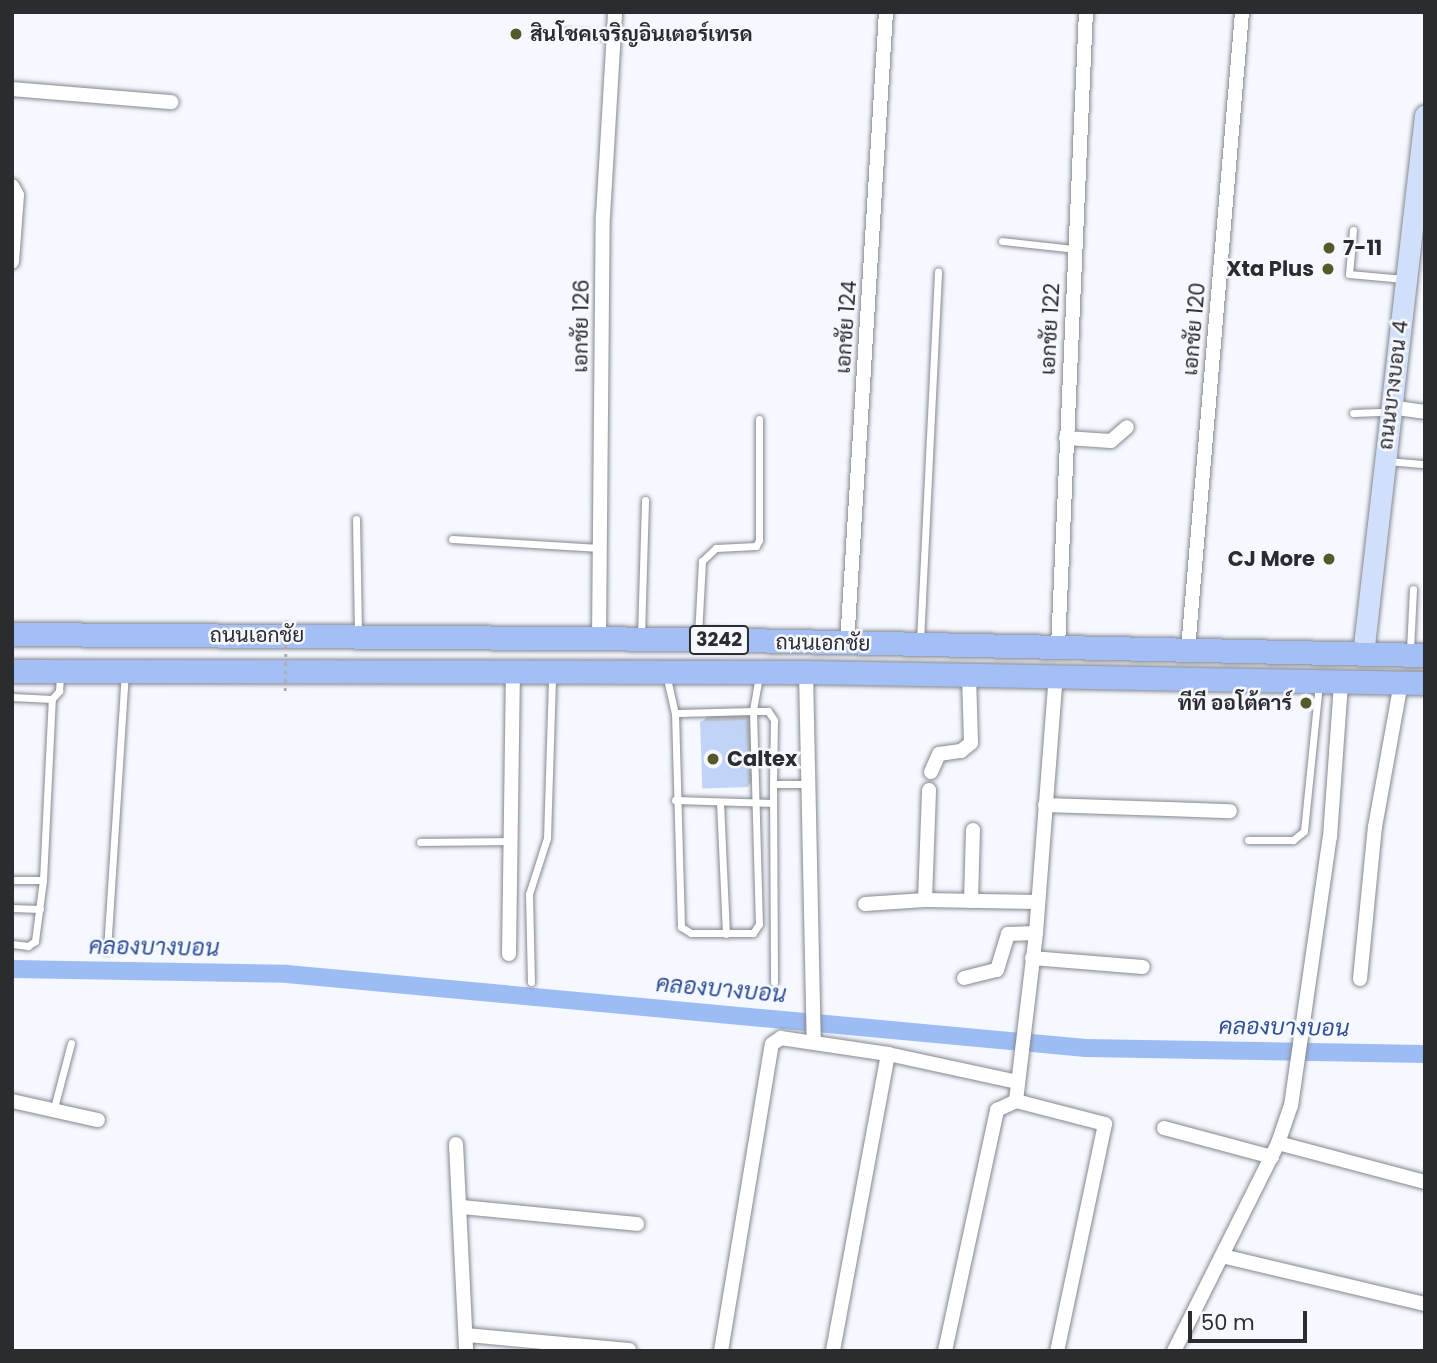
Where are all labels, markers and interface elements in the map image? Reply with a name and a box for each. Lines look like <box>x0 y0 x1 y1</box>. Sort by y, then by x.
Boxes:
place label: สินโชคเจริญอินเตอร์เทรด <box>530 21 753 47</box>
marker: สินโชคเจริญอินเตอร์เทรด <box>508 26 524 42</box>
place label: 7-11 <box>1343 235 1382 261</box>
marker: 7-11 <box>1321 240 1337 256</box>
place label: Xta Plus <box>1227 256 1314 282</box>
marker: Xta Plus <box>1320 261 1336 277</box>
street label: เอกชัย 126 <box>568 279 594 373</box>
street label: เอกชัย 124 <box>830 280 862 374</box>
street label: เอกชัย 120 <box>1177 281 1211 377</box>
street label: เอกชัย 122 <box>1035 282 1065 376</box>
street label: ถนนบางบอน 4 <box>1373 319 1413 451</box>
place label: CJ More <box>1228 546 1315 572</box>
marker: CJ More <box>1321 551 1337 567</box>
street label: ถนนเอกชัย <box>210 622 304 648</box>
road number: 3242 <box>688 624 750 656</box>
street label: ถนนเอกชัย <box>775 630 871 656</box>
place label: ทีที ออโต้คาร์ <box>1178 690 1292 716</box>
marker: ทีที ออโต้คาร์ <box>1298 695 1314 711</box>
place label: Caltex <box>727 746 797 772</box>
marker: Caltex <box>705 751 721 767</box>
water label: คลองบางบอน <box>88 932 220 962</box>
water label: คลองบางบอน <box>655 970 787 1008</box>
water label: คลองบางบอน <box>1218 1012 1350 1042</box>
scale bar <box>1192 1296 1311 1340</box>
text: 50 m <box>1201 1308 1255 1337</box>

